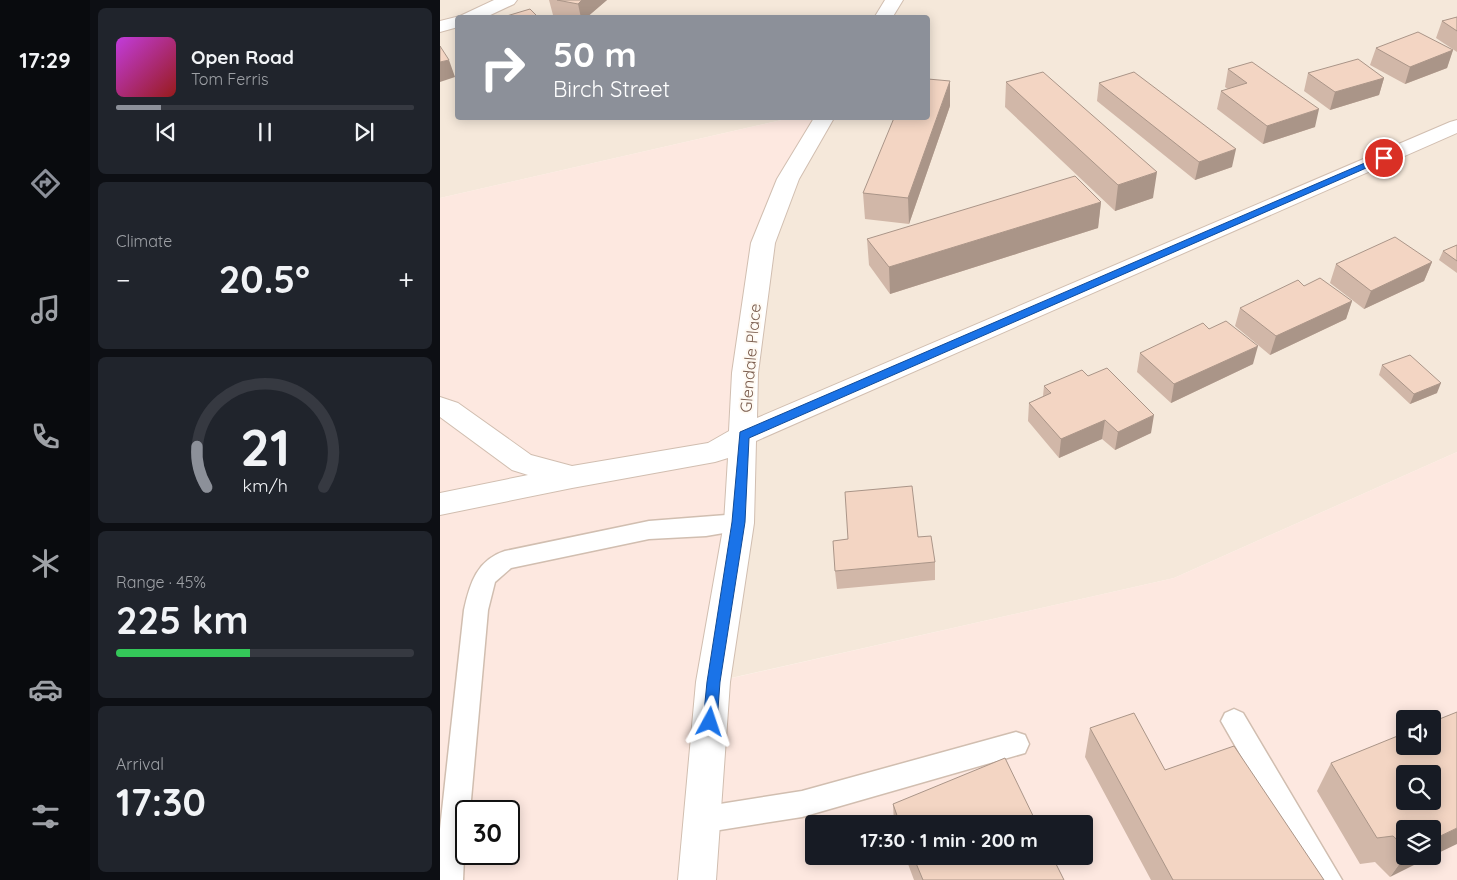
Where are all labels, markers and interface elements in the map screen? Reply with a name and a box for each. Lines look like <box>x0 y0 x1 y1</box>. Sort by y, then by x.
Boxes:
text: 50 m <box>553 32 637 76</box>
icon: right <box>470 35 535 100</box>
text: Open Road <box>191 45 294 69</box>
text: 17:29 <box>19 46 71 74</box>
text: Tom Ferris <box>191 69 268 89</box>
text: Birch Street <box>553 75 670 103</box>
icon: previous <box>152 118 180 146</box>
icon: pause <box>251 118 279 146</box>
icon: next <box>350 118 378 146</box>
pin <box>1363 137 1405 179</box>
icon: arrive <box>1370 144 1398 172</box>
icon: directions <box>28 166 63 201</box>
text: Climate <box>116 231 172 251</box>
text: 20.5° <box>219 255 310 303</box>
text: − <box>116 262 131 297</box>
text: + <box>398 262 414 297</box>
icon: music <box>28 292 63 327</box>
street label: Glendale Place <box>735 303 765 413</box>
text: 21 <box>240 414 290 479</box>
icon: phone <box>28 419 63 454</box>
text: km/h <box>242 474 288 496</box>
icon: climate <box>28 546 63 581</box>
text: Range · 45% <box>116 572 206 592</box>
text: 225 km <box>116 596 248 644</box>
icon: car <box>28 672 63 707</box>
position arrow <box>683 695 735 747</box>
map controls <box>1396 710 1441 865</box>
button: sound <box>1396 710 1441 755</box>
text: Arrival <box>116 754 164 774</box>
button: search <box>1396 765 1441 810</box>
text: 17:30 <box>116 778 206 826</box>
icon: filters <box>28 799 63 834</box>
speed limit sign: 30 <box>455 800 520 865</box>
button: layers <box>1396 820 1441 865</box>
text: 17:30 · 1 min · 200 m <box>860 828 1038 852</box>

